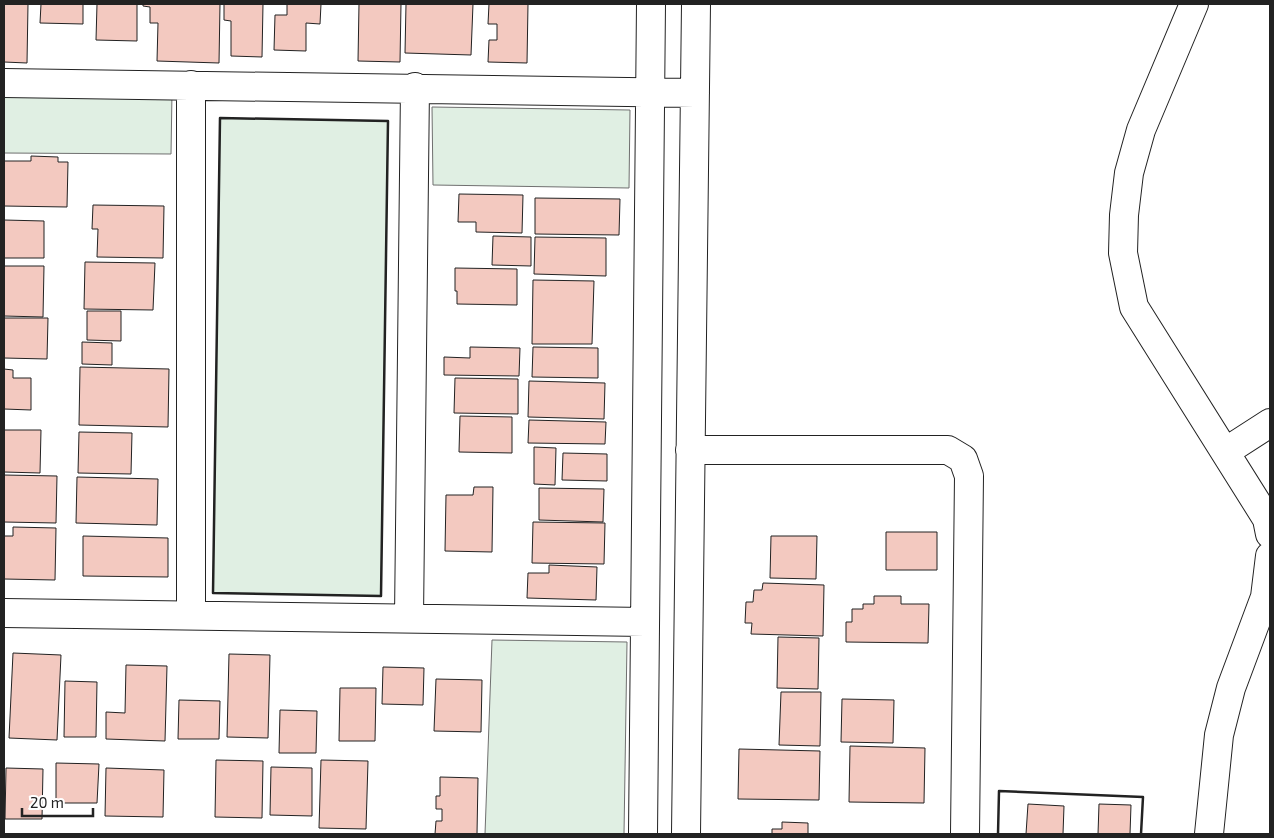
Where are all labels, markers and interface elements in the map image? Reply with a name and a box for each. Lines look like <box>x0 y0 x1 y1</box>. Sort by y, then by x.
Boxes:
scale bar <box>22 786 94 818</box>
text: 20 m <box>30 793 64 811</box>

